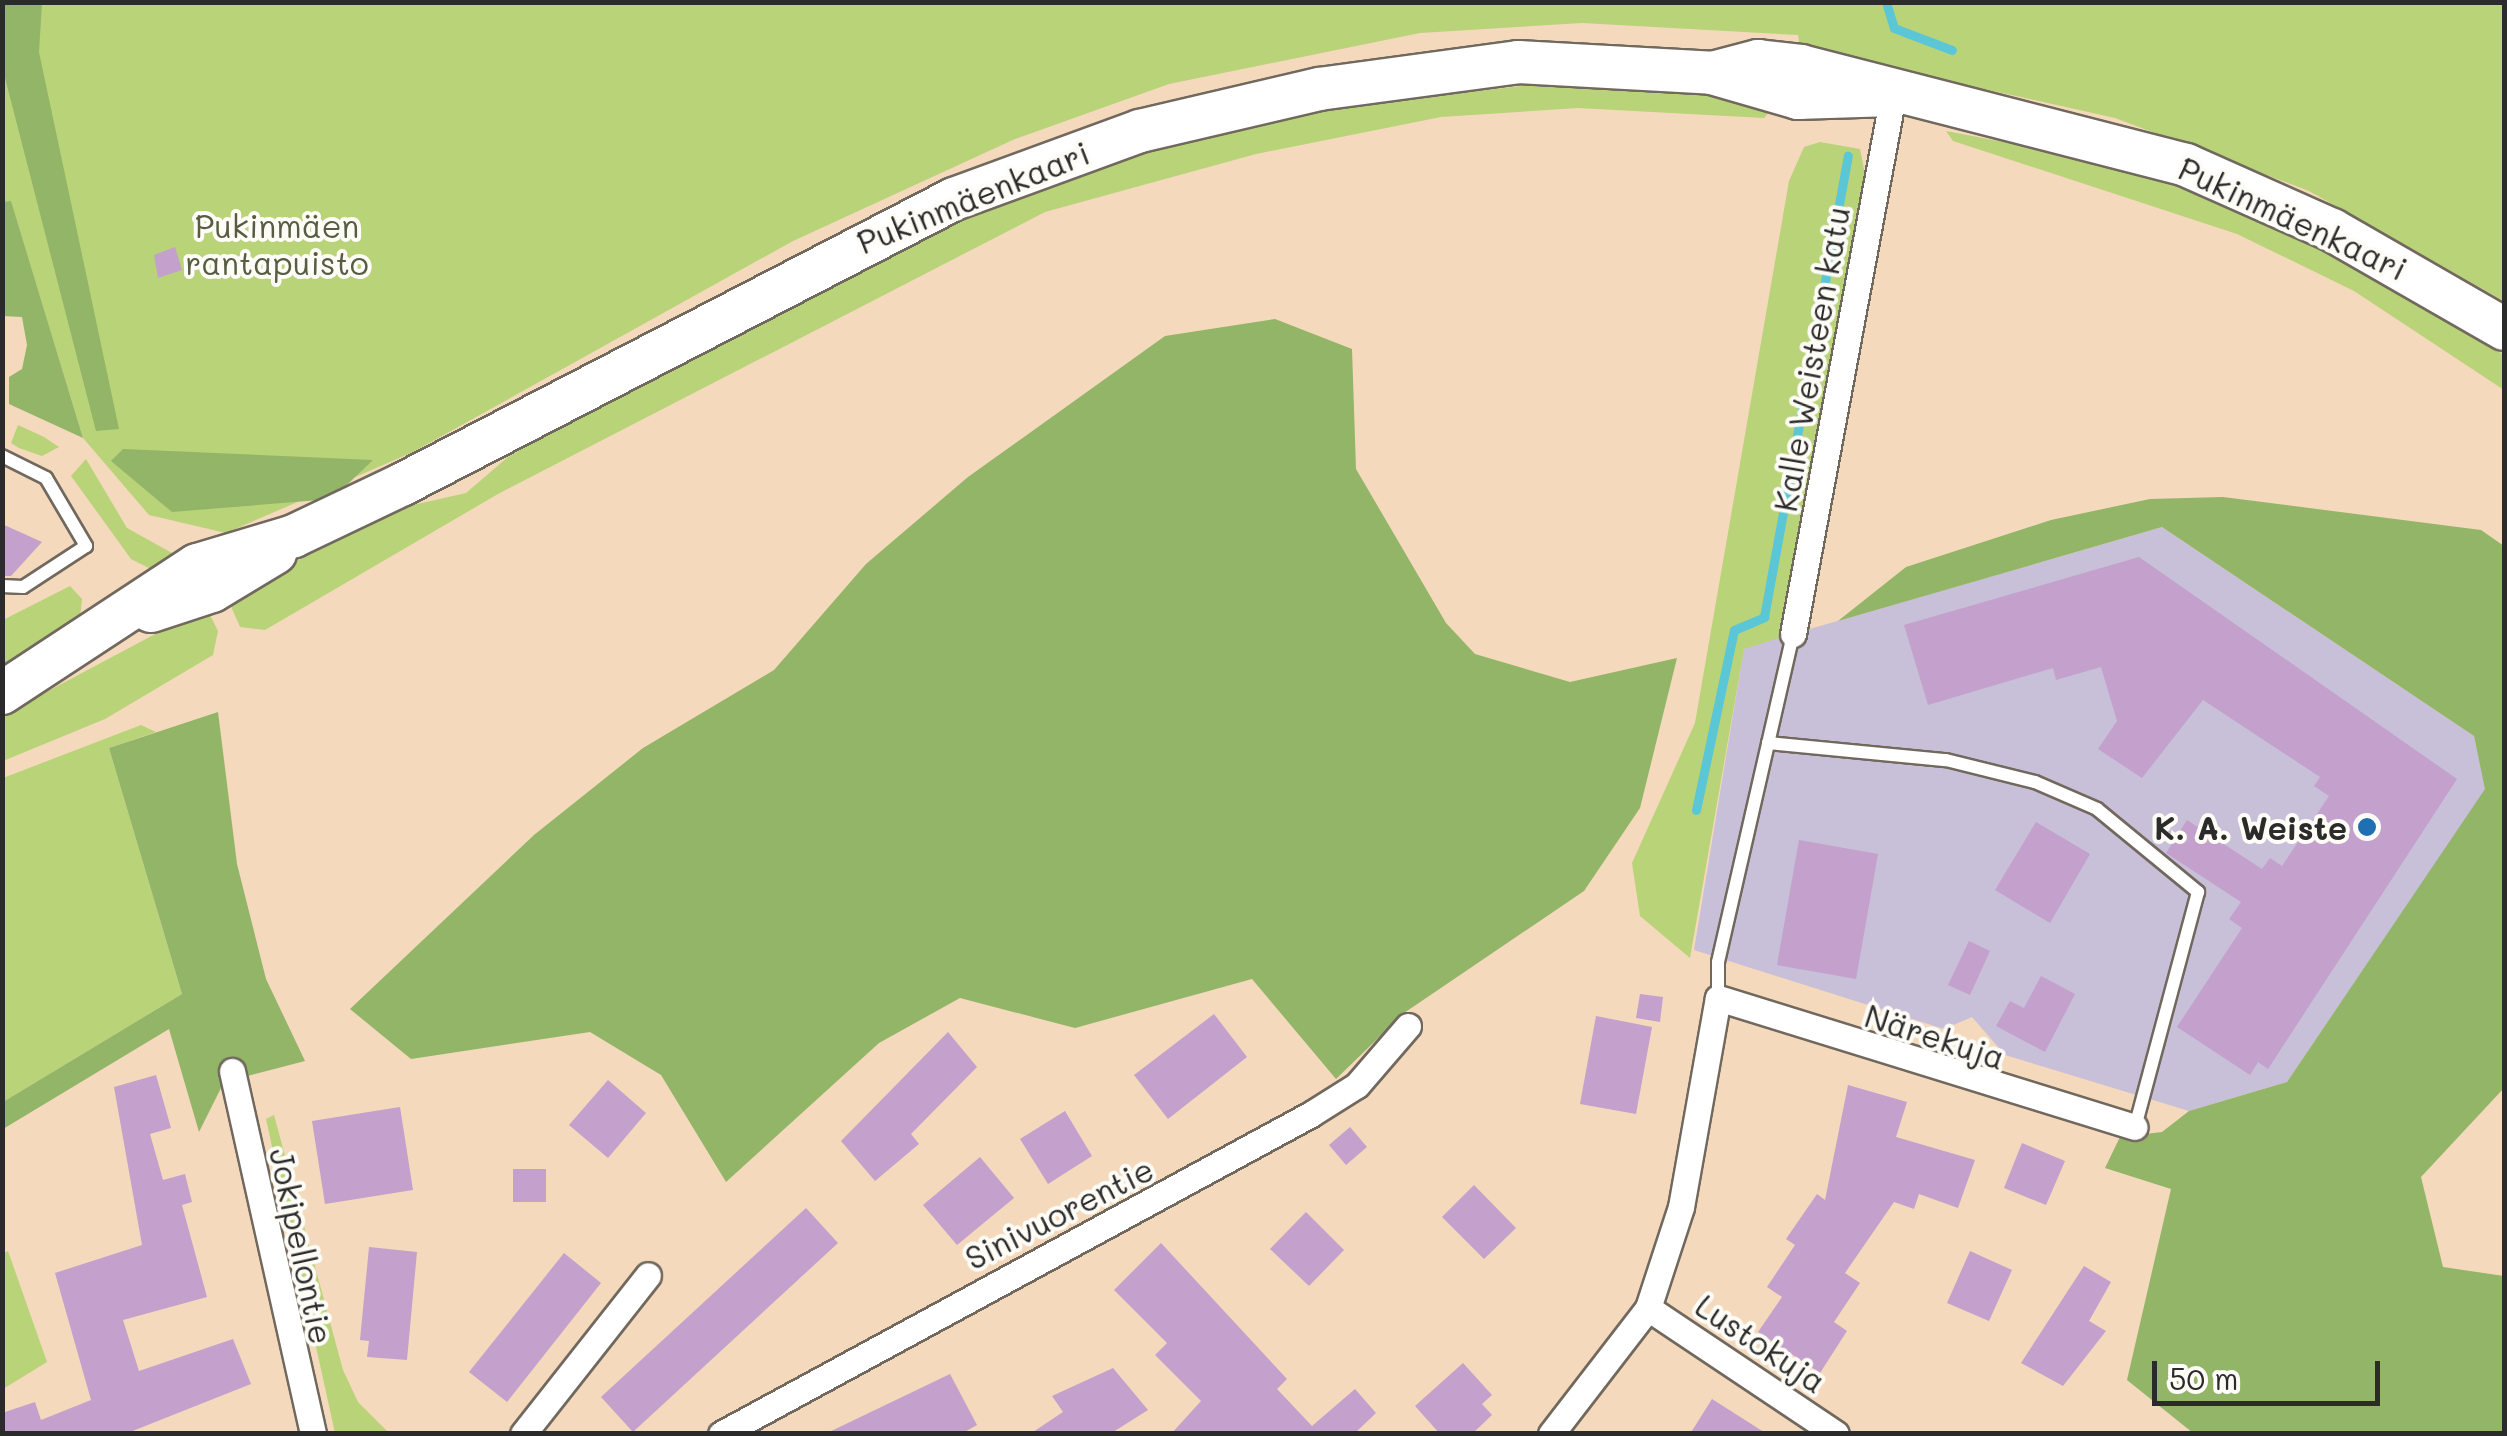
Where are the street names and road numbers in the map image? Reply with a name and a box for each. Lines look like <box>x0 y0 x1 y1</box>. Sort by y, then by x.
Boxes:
street label: Pukinmäenkaari <box>851 133 1095 261</box>
street label: Pukinmäenkaari <box>2173 148 2413 288</box>
street label: Kalle Weisteen katu <box>1765 204 1857 514</box>
street label: Närekuja <box>1860 995 2010 1077</box>
street label: Jokipellontie <box>262 1145 342 1347</box>
street label: Sinivuorentie <box>959 1149 1159 1277</box>
street label: Lustokuja <box>1689 1286 1833 1400</box>

